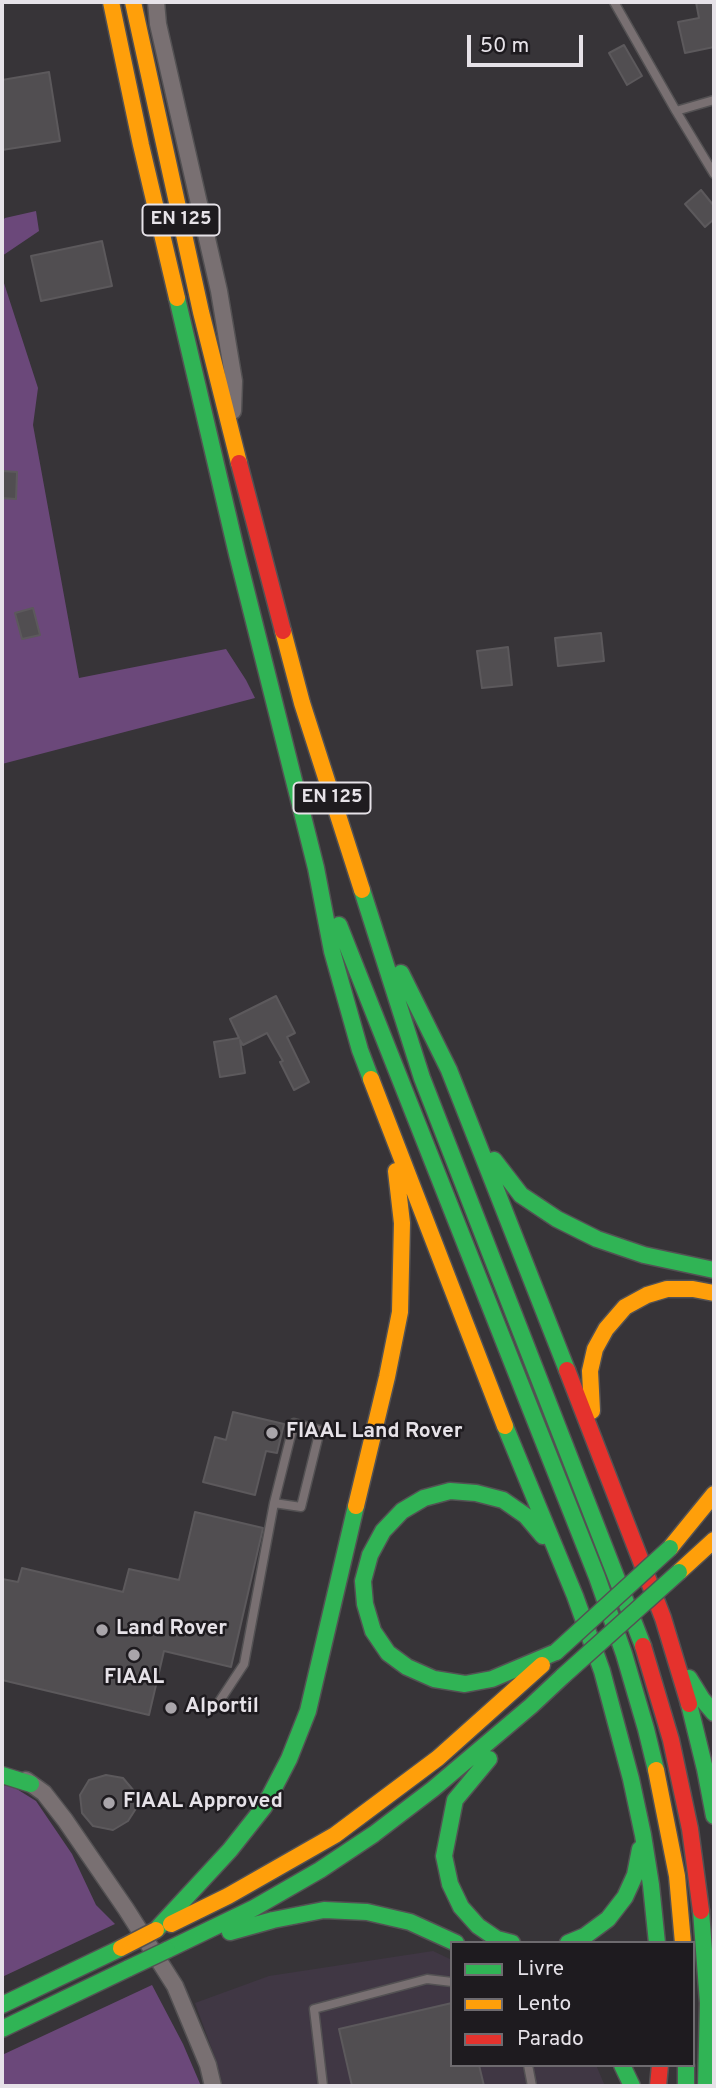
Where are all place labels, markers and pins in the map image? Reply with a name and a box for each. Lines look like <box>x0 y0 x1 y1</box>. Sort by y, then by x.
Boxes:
place label: FIAAL Land Rover <box>286 1420 462 1446</box>
marker: FIAAL Land Rover <box>264 1425 280 1441</box>
place label: Land Rover <box>116 1617 227 1643</box>
marker: Land Rover <box>94 1622 110 1638</box>
marker: FIAAL <box>126 1647 142 1663</box>
place label: FIAAL <box>104 1666 164 1692</box>
place label: Alportil <box>185 1695 259 1721</box>
marker: Alportil <box>163 1700 179 1716</box>
place label: FIAAL Approved <box>123 1790 283 1816</box>
marker: FIAAL Approved <box>101 1795 117 1811</box>

